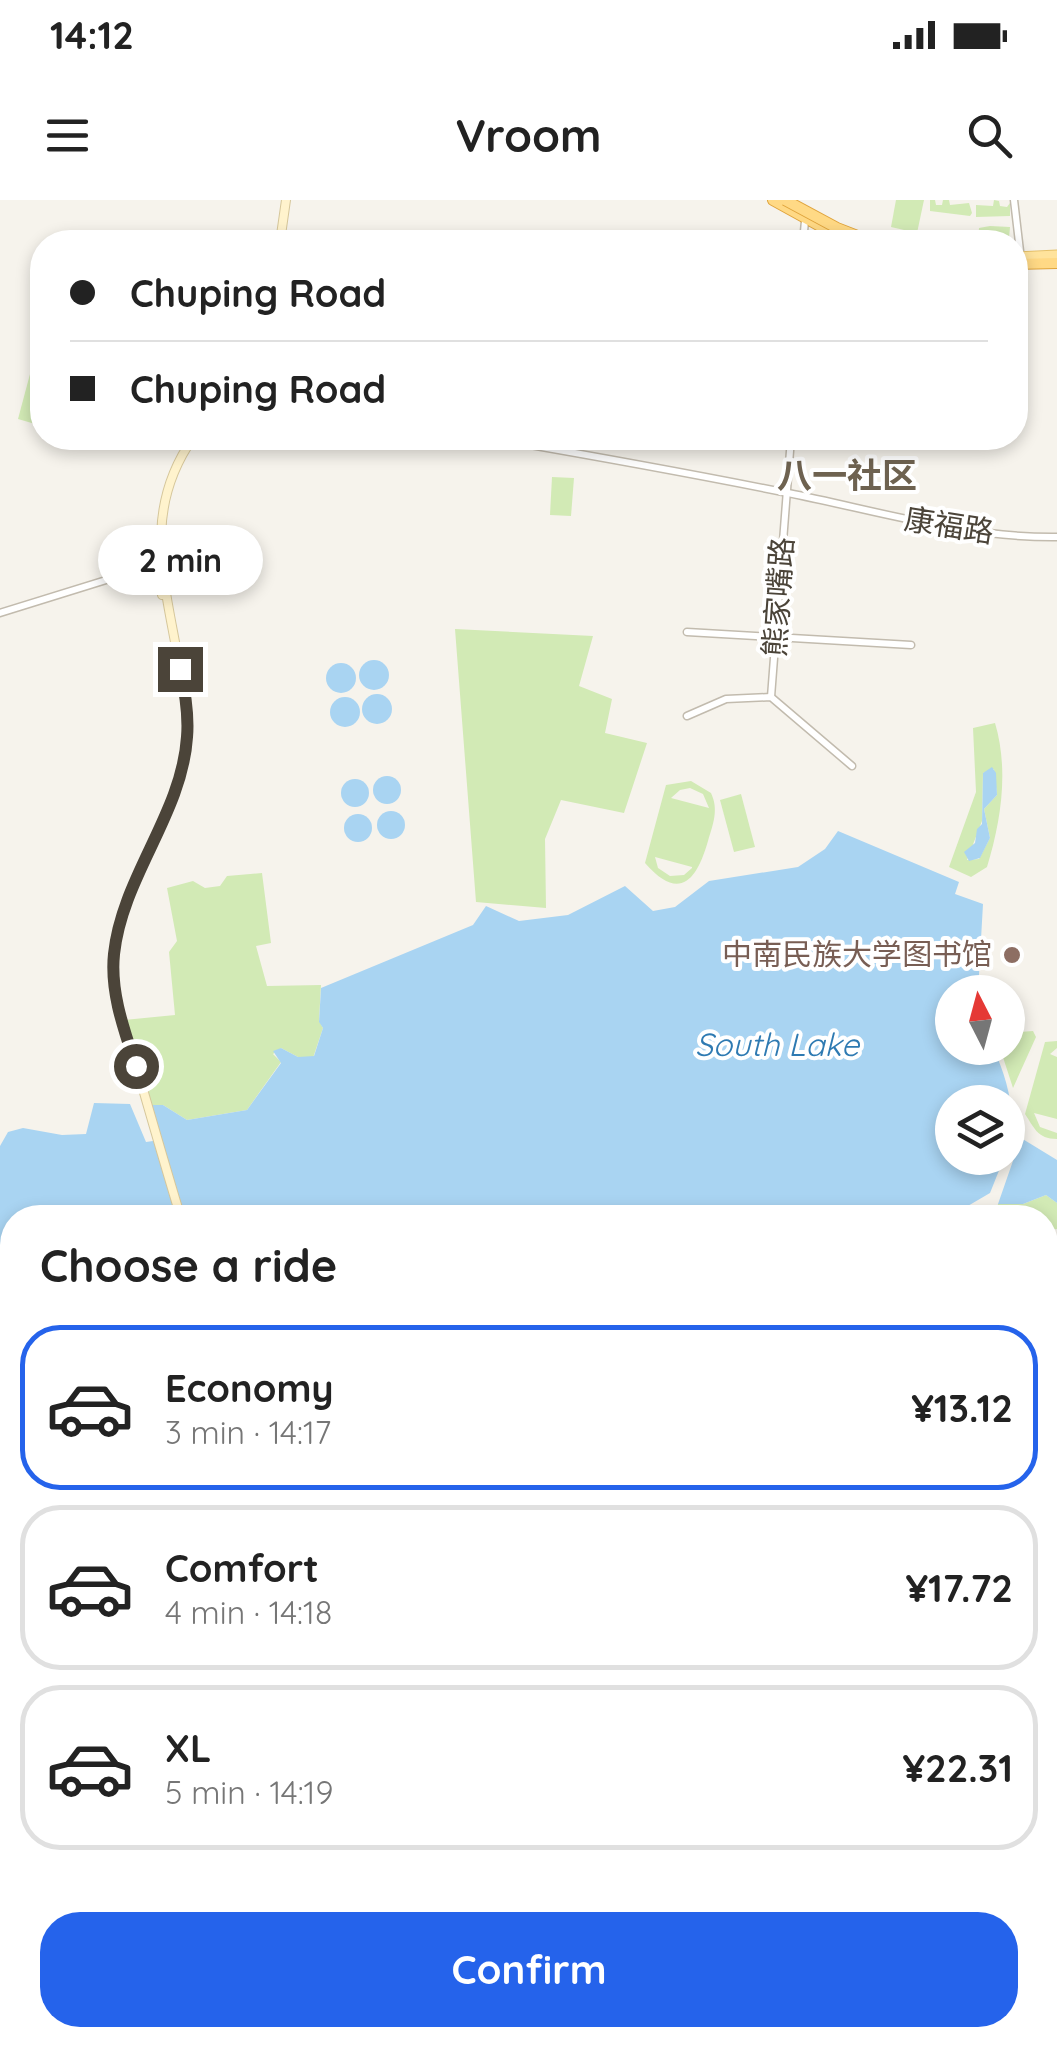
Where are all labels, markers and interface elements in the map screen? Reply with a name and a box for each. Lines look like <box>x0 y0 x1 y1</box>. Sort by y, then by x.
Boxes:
text: 14:12 <box>50 11 134 59</box>
text: Vroom <box>455 107 602 163</box>
icon: menu <box>40 108 95 163</box>
icon: search <box>962 108 1017 163</box>
text: Chuping Road <box>130 269 386 317</box>
text: Chuping Road <box>130 365 386 413</box>
district label: 八一社区 <box>777 453 917 497</box>
street label: 康福路 <box>902 499 997 551</box>
callout: 2 min <box>98 524 262 594</box>
street label: 熊家嘴路 <box>755 536 801 658</box>
text: 2 min <box>139 540 222 580</box>
route end <box>158 647 203 692</box>
place label: 中南民族大学图书馆 <box>722 935 992 973</box>
marker: 中南民族大学图书馆 <box>1001 944 1023 966</box>
north arrow <box>935 975 1025 1065</box>
map controls <box>935 975 1025 1175</box>
water label: South Lake <box>695 1024 861 1064</box>
route start <box>114 1044 159 1089</box>
button: layers <box>935 1085 1025 1175</box>
text: Choose a ride <box>40 1237 337 1293</box>
icon: car <box>45 1363 135 1453</box>
text: Economy <box>165 1364 334 1412</box>
text: ¥13.12 <box>911 1384 1013 1432</box>
text: 3 min · 14:17 <box>165 1412 331 1452</box>
icon: car <box>45 1543 135 1633</box>
text: Comfort <box>165 1544 319 1592</box>
text: ¥17.72 <box>905 1564 1013 1612</box>
text: 4 min · 14:18 <box>165 1592 332 1632</box>
icon: car <box>45 1723 135 1813</box>
text: XL <box>165 1724 211 1772</box>
text: ¥22.31 <box>902 1744 1013 1792</box>
text: 5 min · 14:19 <box>165 1772 333 1812</box>
button: Confirm <box>40 1912 1018 2027</box>

